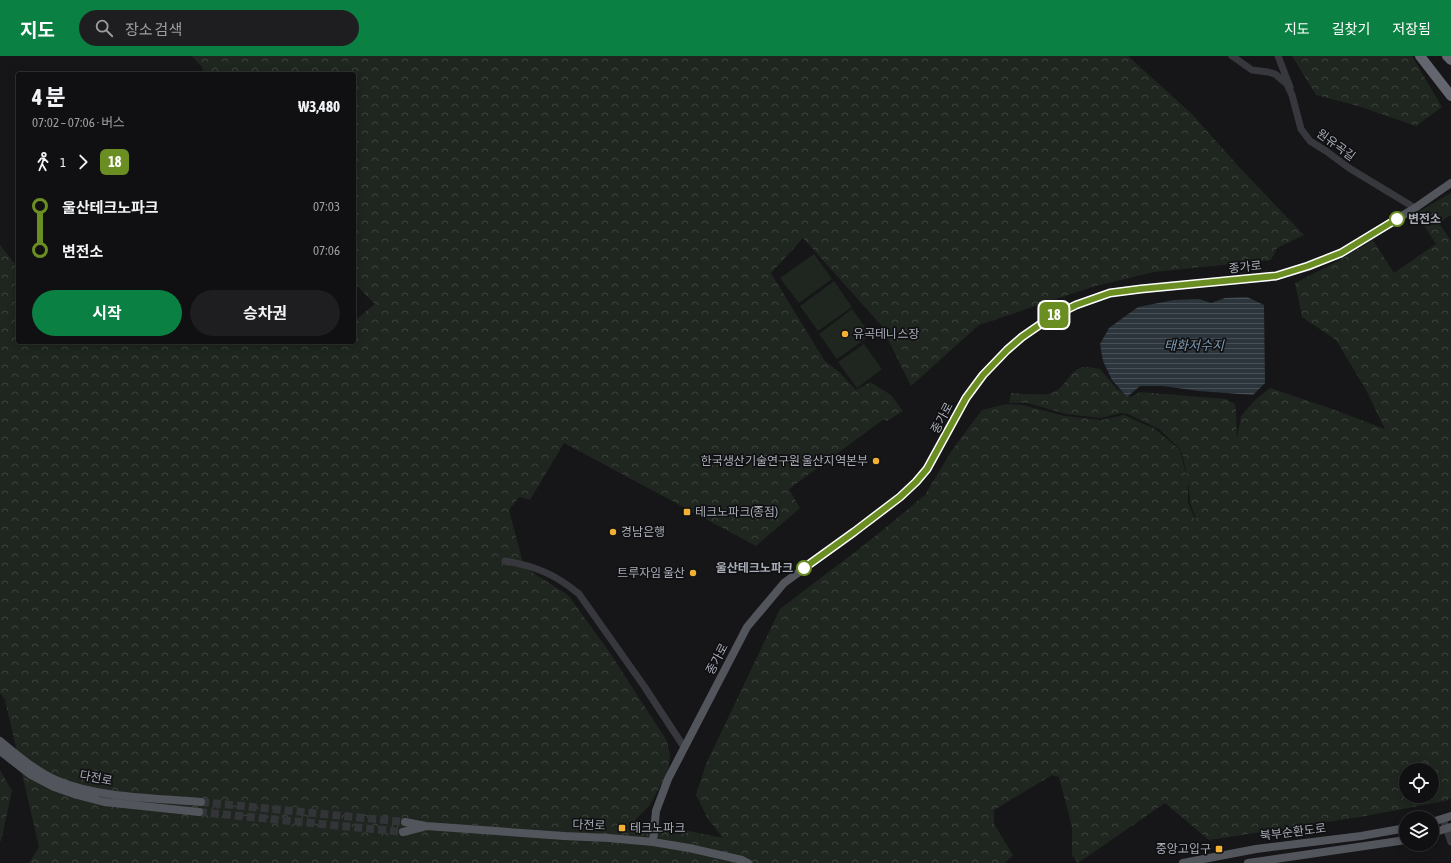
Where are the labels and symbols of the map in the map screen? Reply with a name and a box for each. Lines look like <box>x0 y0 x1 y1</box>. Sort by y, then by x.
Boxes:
street label: 원유곡길 <box>1314 126 1358 164</box>
marker: 변전소 <box>1389 211 1405 227</box>
place label: 변전소 <box>1408 212 1441 226</box>
street label: 종가로 <box>1228 258 1262 276</box>
line badge: 18 <box>1036 302 1072 328</box>
place label: 유곡테니스장 <box>853 327 919 341</box>
marker: 유곡테니스장 <box>840 329 850 339</box>
water label: 태화저수지 <box>1164 338 1225 353</box>
street label: 종가로 <box>928 400 956 436</box>
place label: 한국생산기술연구원 울산지역본부 <box>701 454 868 468</box>
marker: 한국생산기술연구원 울산지역본부 <box>871 456 881 466</box>
place label: 테크노파크(종점) <box>695 505 778 519</box>
marker: 테크노파크(종점) <box>682 507 692 517</box>
place label: 경남은행 <box>621 525 665 539</box>
marker: 경남은행 <box>608 527 618 537</box>
marker: 울산테크노파크 <box>796 560 812 576</box>
place label: 울산테크노파크 <box>716 561 793 575</box>
place label: 트루자임 울산 <box>617 566 685 580</box>
marker: 트루자임 울산 <box>688 568 698 578</box>
street label: 종가로 <box>703 641 731 677</box>
street label: 다전로 <box>78 768 114 788</box>
street label: 다전로 <box>572 817 606 833</box>
place label: 테크노파크 <box>630 821 685 835</box>
street label: 북부순환도로 <box>1259 821 1327 843</box>
marker: 테크노파크 <box>617 823 627 833</box>
place label: 중앙고입구 <box>1156 842 1211 856</box>
marker: 중앙고입구 <box>1214 844 1224 854</box>

